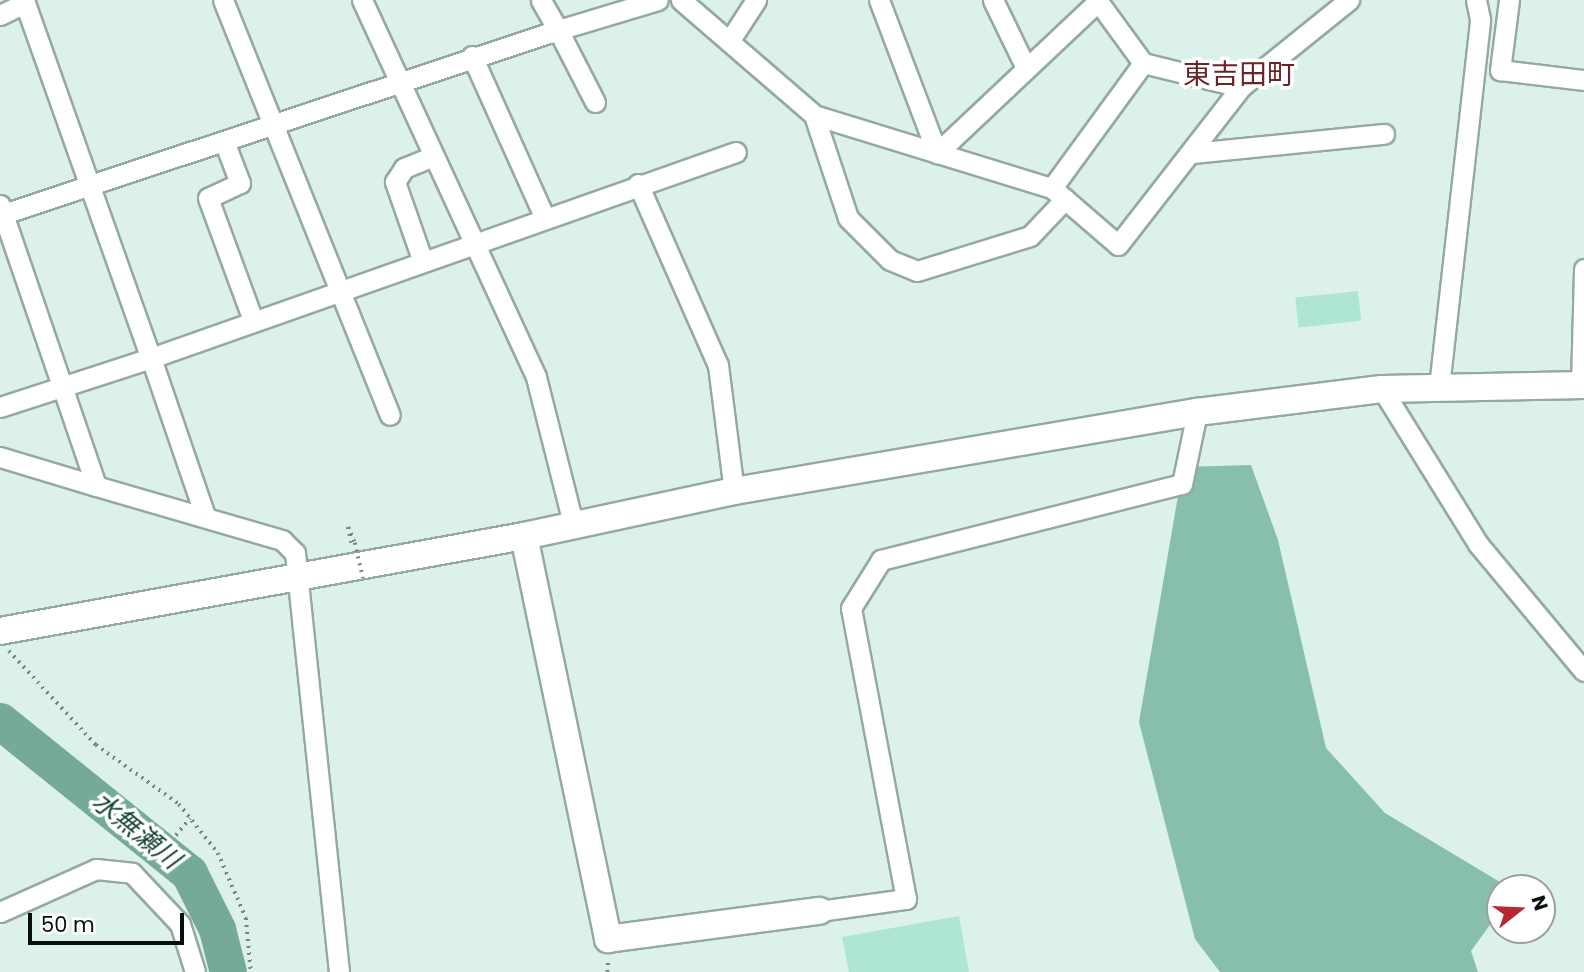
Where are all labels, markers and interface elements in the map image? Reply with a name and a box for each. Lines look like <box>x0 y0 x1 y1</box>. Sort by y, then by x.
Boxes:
district label: 東吉田町 <box>1183 58 1295 92</box>
water label: 水無瀬川 <box>86 786 186 876</box>
north arrow <box>1486 874 1556 944</box>
text: N <box>1524 892 1555 914</box>
scale bar <box>32 898 187 942</box>
text: 50 m <box>41 910 95 939</box>

